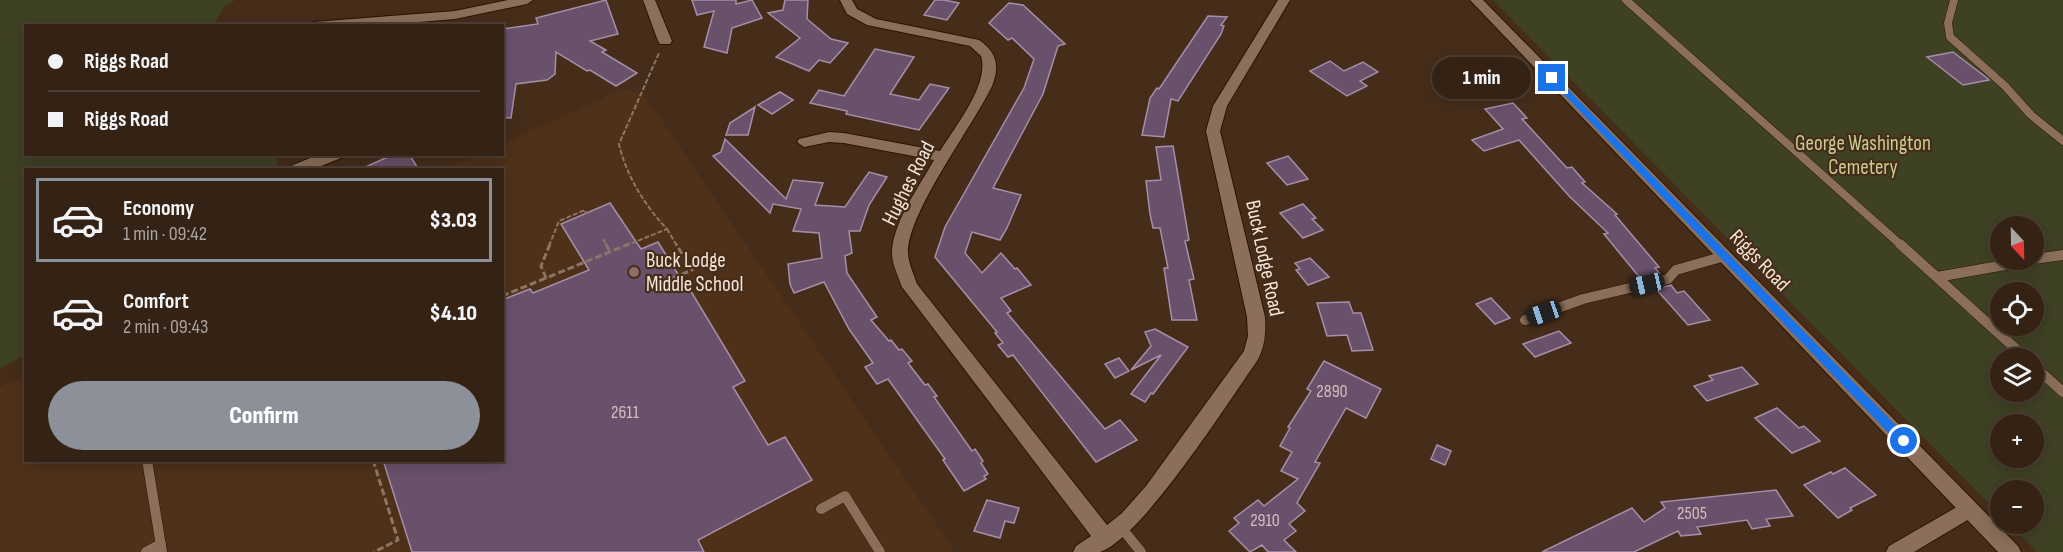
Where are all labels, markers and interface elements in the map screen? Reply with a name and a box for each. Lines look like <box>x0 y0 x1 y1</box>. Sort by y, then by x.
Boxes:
text: Riggs Road <box>84 48 169 75</box>
callout: 1 min <box>1432 57 1531 99</box>
route end <box>1538 64 1565 91</box>
text: 1 min <box>1462 66 1501 90</box>
text: Riggs Road <box>84 106 169 133</box>
park label: George Washington Cemetery <box>1795 131 1931 180</box>
street label: Hughes Road <box>877 137 940 229</box>
icon: car <box>51 193 105 247</box>
text: Economy <box>123 195 194 222</box>
street label: Buck Lodge Road <box>1240 198 1289 318</box>
text: $3.03 <box>430 207 477 234</box>
north arrow <box>1990 216 2044 270</box>
map controls <box>1990 216 2044 534</box>
text: 1 min · 09:42 <box>123 222 207 246</box>
street label: Riggs Road <box>1724 224 1795 296</box>
place label: Buck Lodge Middle School <box>646 248 743 297</box>
marker: Buck Lodge Middle School <box>627 265 641 279</box>
car <box>1627 271 1667 297</box>
button: locate <box>1990 282 2044 336</box>
icon: car <box>51 286 105 340</box>
text: Comfort <box>123 288 189 315</box>
car <box>1524 299 1564 327</box>
text: $4.10 <box>430 300 477 327</box>
text: 2 min · 09:43 <box>123 315 208 339</box>
button: layers <box>1990 348 2044 402</box>
button: Confirm <box>48 381 480 450</box>
house number: 2890 <box>1316 381 1348 402</box>
house number: 2611 <box>611 402 640 423</box>
button: + <box>1990 414 2044 468</box>
route start <box>1890 427 1917 454</box>
button: − <box>1990 480 2044 534</box>
house number: 2505 <box>1677 503 1707 524</box>
house number: 2910 <box>1250 510 1280 531</box>

